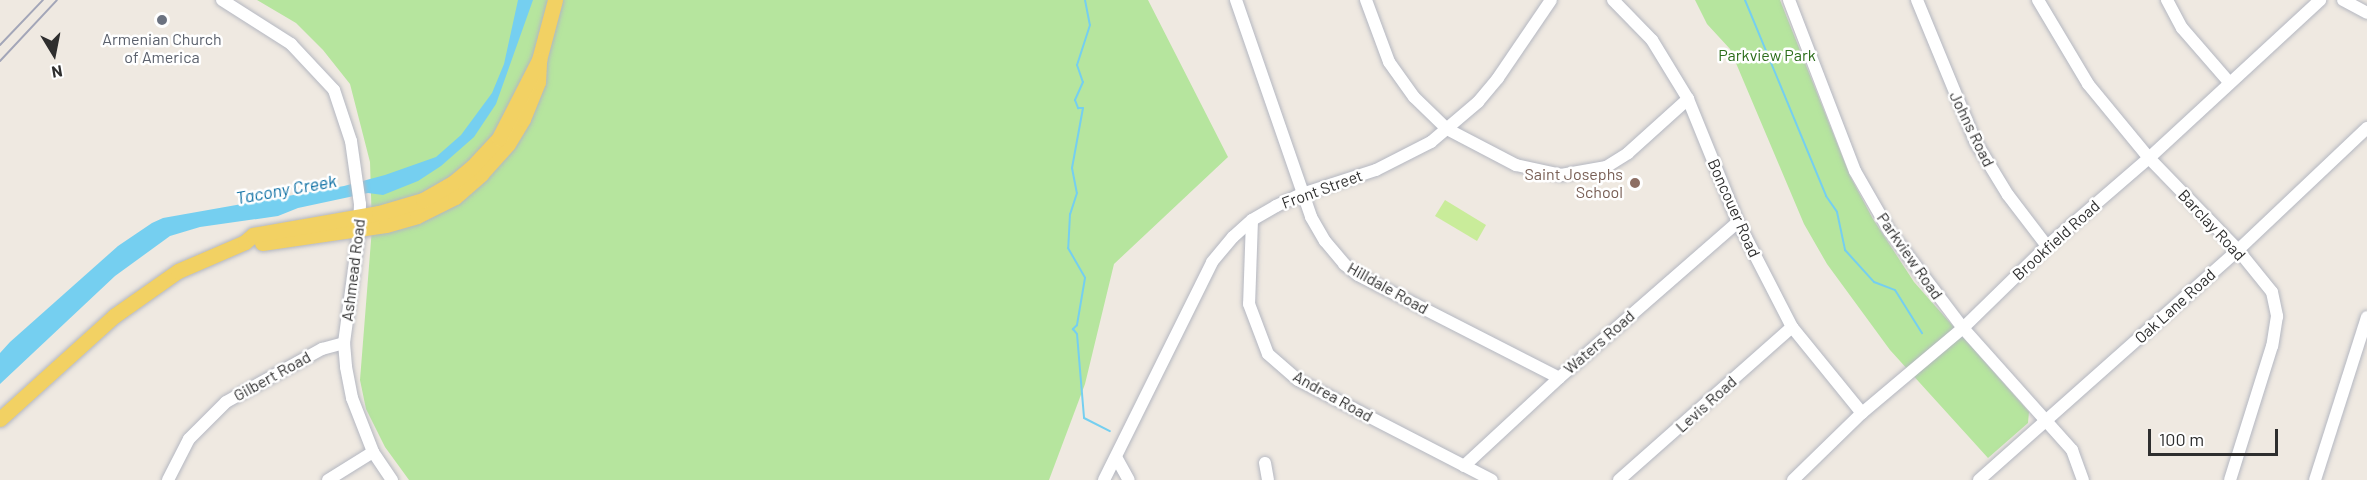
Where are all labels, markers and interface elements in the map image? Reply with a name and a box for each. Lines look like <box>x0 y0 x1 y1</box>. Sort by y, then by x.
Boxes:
marker: Armenian Church of America <box>155 13 169 27</box>
north arrow <box>24 24 84 84</box>
place label: Armenian Church of America <box>102 29 222 67</box>
park label: Parkview Park <box>1718 45 1816 65</box>
text: N <box>50 62 64 82</box>
street label: Johns Road <box>1946 88 1998 170</box>
street label: Boncouer Road <box>1704 156 1764 260</box>
place label: Saint Josephs School <box>1524 164 1623 202</box>
street label: Front Street <box>1279 165 1365 213</box>
water label: Tacony Creek <box>234 170 338 208</box>
marker: Saint Josephs School <box>1628 176 1642 190</box>
street label: Barclay Road <box>2174 186 2250 264</box>
street label: Brookfield Road <box>2009 196 2103 284</box>
street label: Parkview Road <box>1873 209 1947 303</box>
street label: Ashmead Road <box>337 218 369 322</box>
street label: Hilldale Road <box>1344 258 1432 318</box>
street label: Oak Lane Road <box>2131 265 2219 347</box>
street label: Waters Road <box>1560 306 1638 378</box>
street label: Gilbert Road <box>230 347 314 405</box>
street label: Andrea Road <box>1290 366 1376 426</box>
street label: Levis Road <box>1672 372 1740 436</box>
scale bar <box>2151 417 2282 455</box>
text: 100 m <box>2159 428 2204 450</box>

